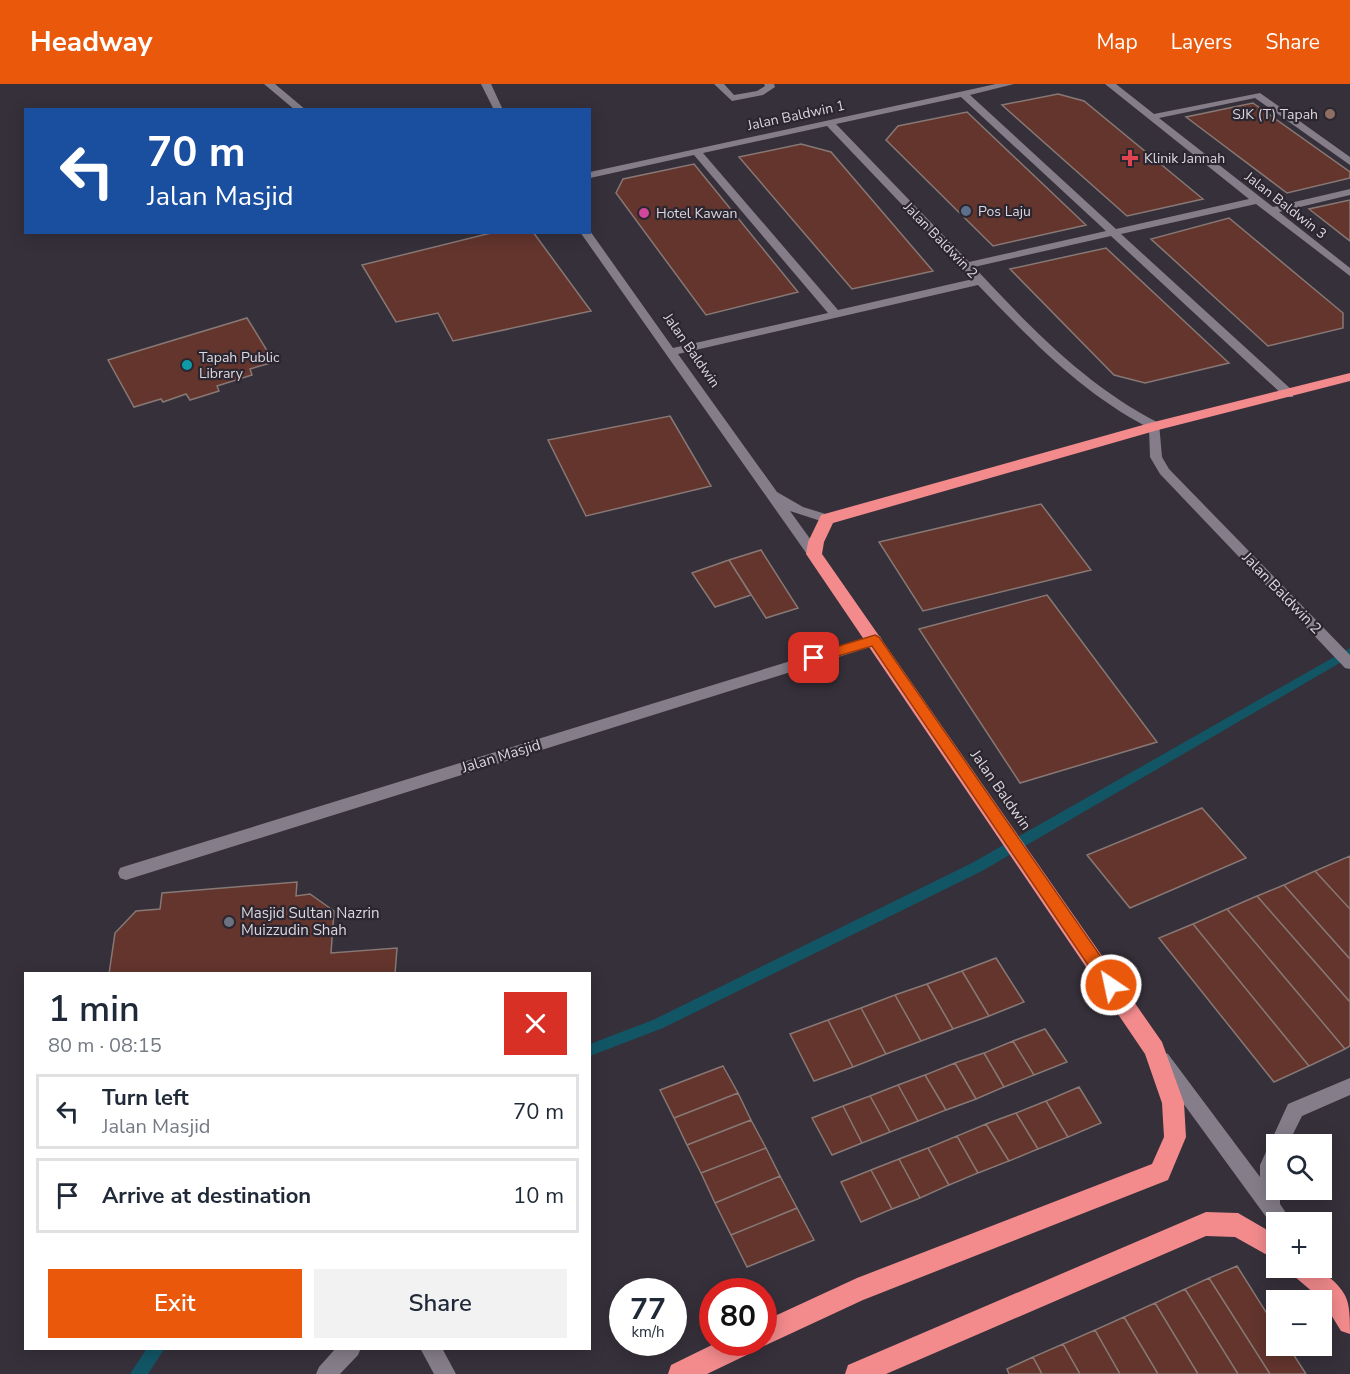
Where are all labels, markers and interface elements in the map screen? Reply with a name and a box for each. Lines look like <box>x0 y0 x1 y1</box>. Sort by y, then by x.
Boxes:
text: Headway <box>30 23 152 61</box>
text: Map <box>1096 28 1138 56</box>
text: Layers <box>1171 28 1232 56</box>
text: Share <box>1265 28 1320 56</box>
street label: Jalan Baldwin 1 <box>745 96 847 135</box>
place label: SJK (T) Tapah <box>1232 105 1318 124</box>
marker: SJK (T) Tapah <box>1323 107 1337 121</box>
text: 70 m <box>147 124 246 181</box>
icon: left <box>48 132 126 210</box>
marker: Klinik Jannah <box>1121 149 1139 167</box>
place label: Klinik Jannah <box>1144 149 1225 168</box>
street label: Jalan Baldwin 3 <box>1240 167 1331 243</box>
text: Jalan Masjid <box>147 178 293 215</box>
street label: Jalan Baldwin 2 <box>899 197 982 283</box>
place label: Pos Laju <box>978 202 1031 221</box>
place label: Hotel Kawan <box>656 204 738 223</box>
marker: Pos Laju <box>959 204 973 218</box>
marker: Hotel Kawan <box>637 206 651 220</box>
street label: Jalan Baldwin <box>658 308 724 391</box>
place label: Tapah Public Library <box>199 348 280 383</box>
marker: Tapah Public Library <box>180 358 194 372</box>
street label: Jalan Baldwin 2 <box>1237 547 1326 638</box>
pin <box>788 632 839 683</box>
icon: arrive <box>797 641 830 674</box>
street label: Jalan Masjid <box>458 735 543 778</box>
street label: Jalan Baldwin <box>965 745 1036 834</box>
place label: Masjid Sultan Nazrin Muizzudin Shah <box>241 903 380 940</box>
marker: Masjid Sultan Nazrin Muizzudin Shah <box>222 915 236 929</box>
position arrow <box>1079 953 1143 1017</box>
text: 1 min <box>48 985 140 1034</box>
button: close <box>504 992 567 1055</box>
text: 80 m · 08:15 <box>48 1032 162 1059</box>
text: Turn left <box>102 1083 189 1113</box>
icon: left <box>51 1095 84 1128</box>
text: 70 m <box>513 1097 564 1127</box>
text: Jalan Masjid <box>102 1113 210 1140</box>
map controls <box>1266 1134 1332 1356</box>
button: search <box>1266 1134 1332 1200</box>
icon: arrive <box>51 1179 84 1212</box>
text: Arrive at destination <box>102 1181 311 1211</box>
text: 10 m <box>513 1181 564 1211</box>
button: + <box>1266 1212 1332 1278</box>
button: Exit <box>48 1269 302 1338</box>
button: Share <box>314 1269 567 1338</box>
speed limit sign: 80 <box>699 1278 777 1356</box>
text: 77 <box>630 1289 666 1330</box>
button: − <box>1266 1290 1332 1356</box>
text: km/h <box>631 1322 665 1342</box>

